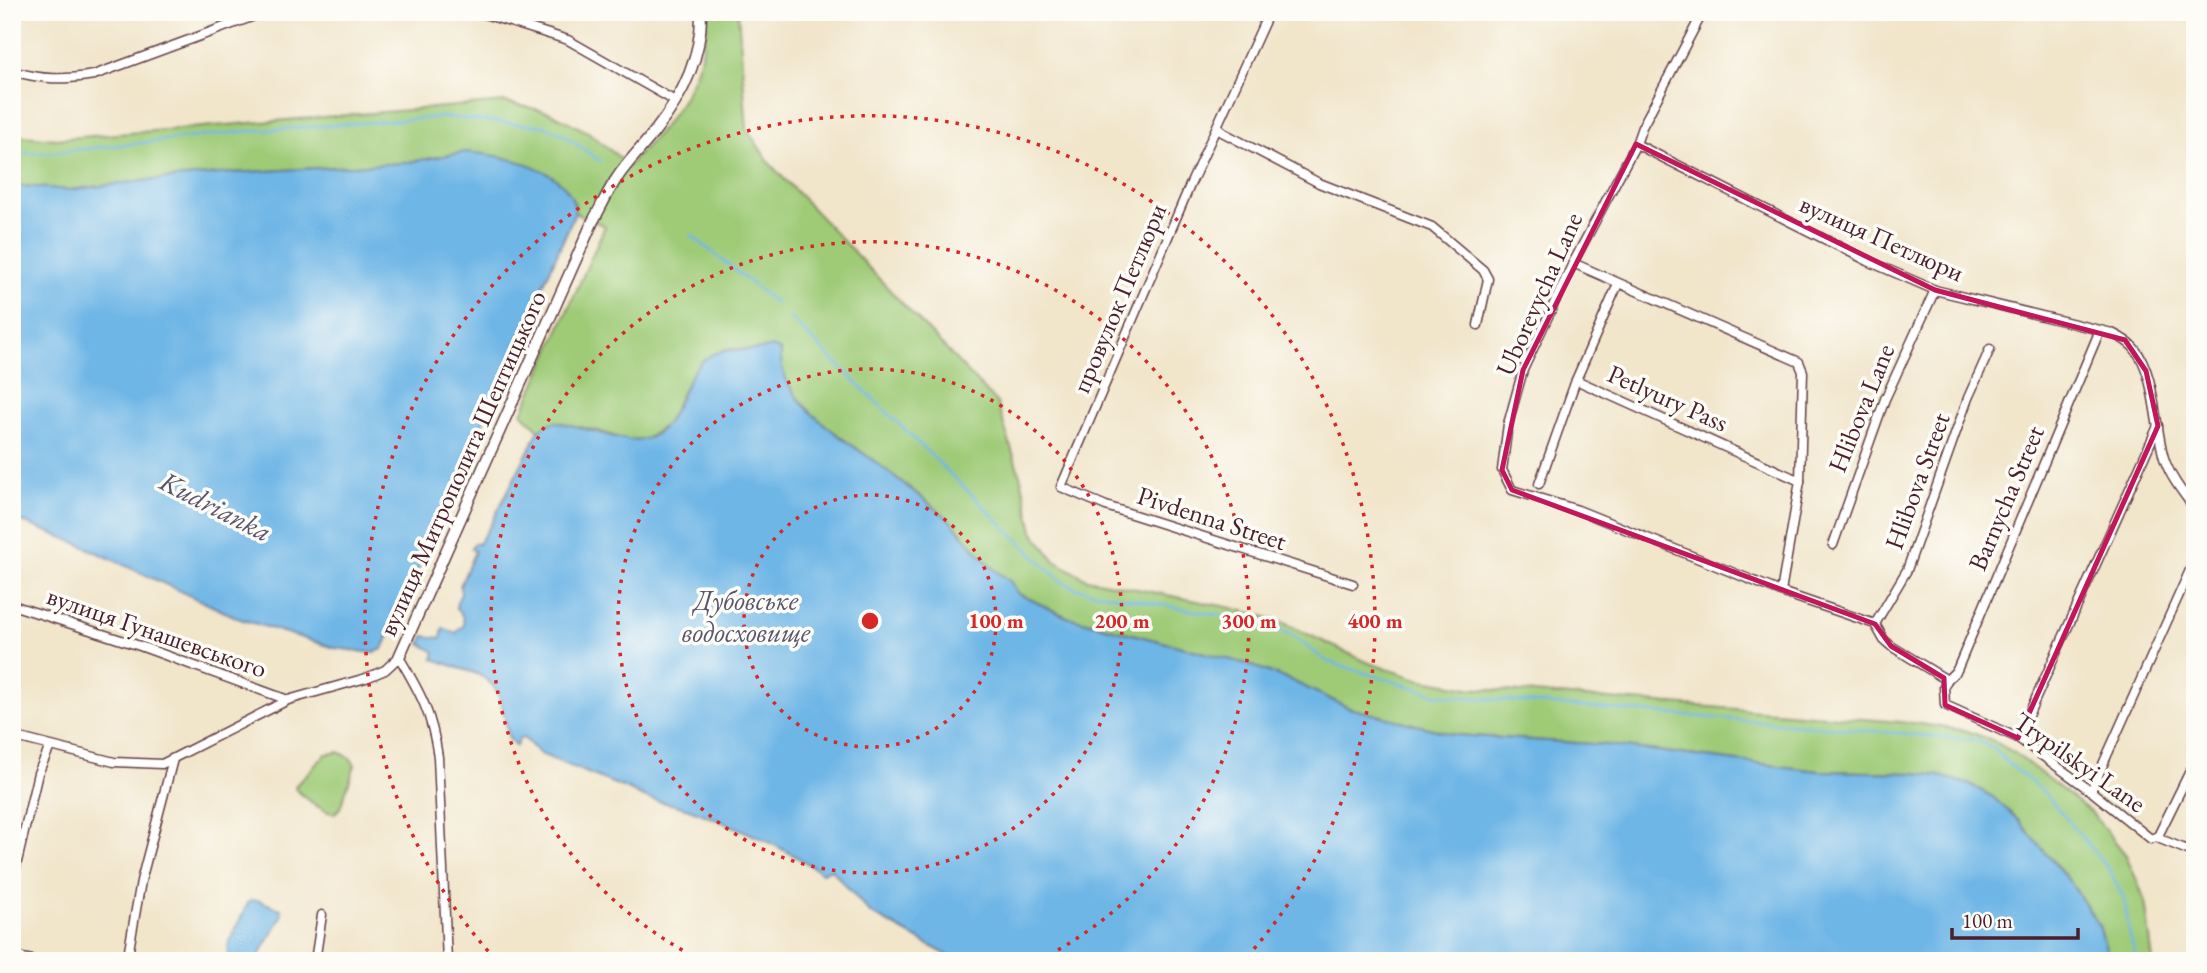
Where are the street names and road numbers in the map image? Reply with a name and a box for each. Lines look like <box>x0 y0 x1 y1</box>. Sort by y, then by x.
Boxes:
street label: вулиця Петлюри <box>1795 187 1970 289</box>
street label: провулок Петлюри <box>1064 198 1174 398</box>
street label: Uborevycha Lane <box>1488 207 1590 381</box>
street label: вулиця Митрополита Шептицького <box>370 285 554 641</box>
street label: Hlibova Lane <box>1820 339 1902 477</box>
street label: Petlyury Pass <box>1603 356 1733 440</box>
street label: Hlibova Street <box>1877 408 1957 554</box>
street label: Barnycha Street <box>1960 420 2052 576</box>
street label: Pivdenna Street <box>1133 478 1291 558</box>
street label: вулиця Гунашевського <box>43 578 271 686</box>
street label: Trypilskyi Lane <box>2007 704 2153 820</box>

